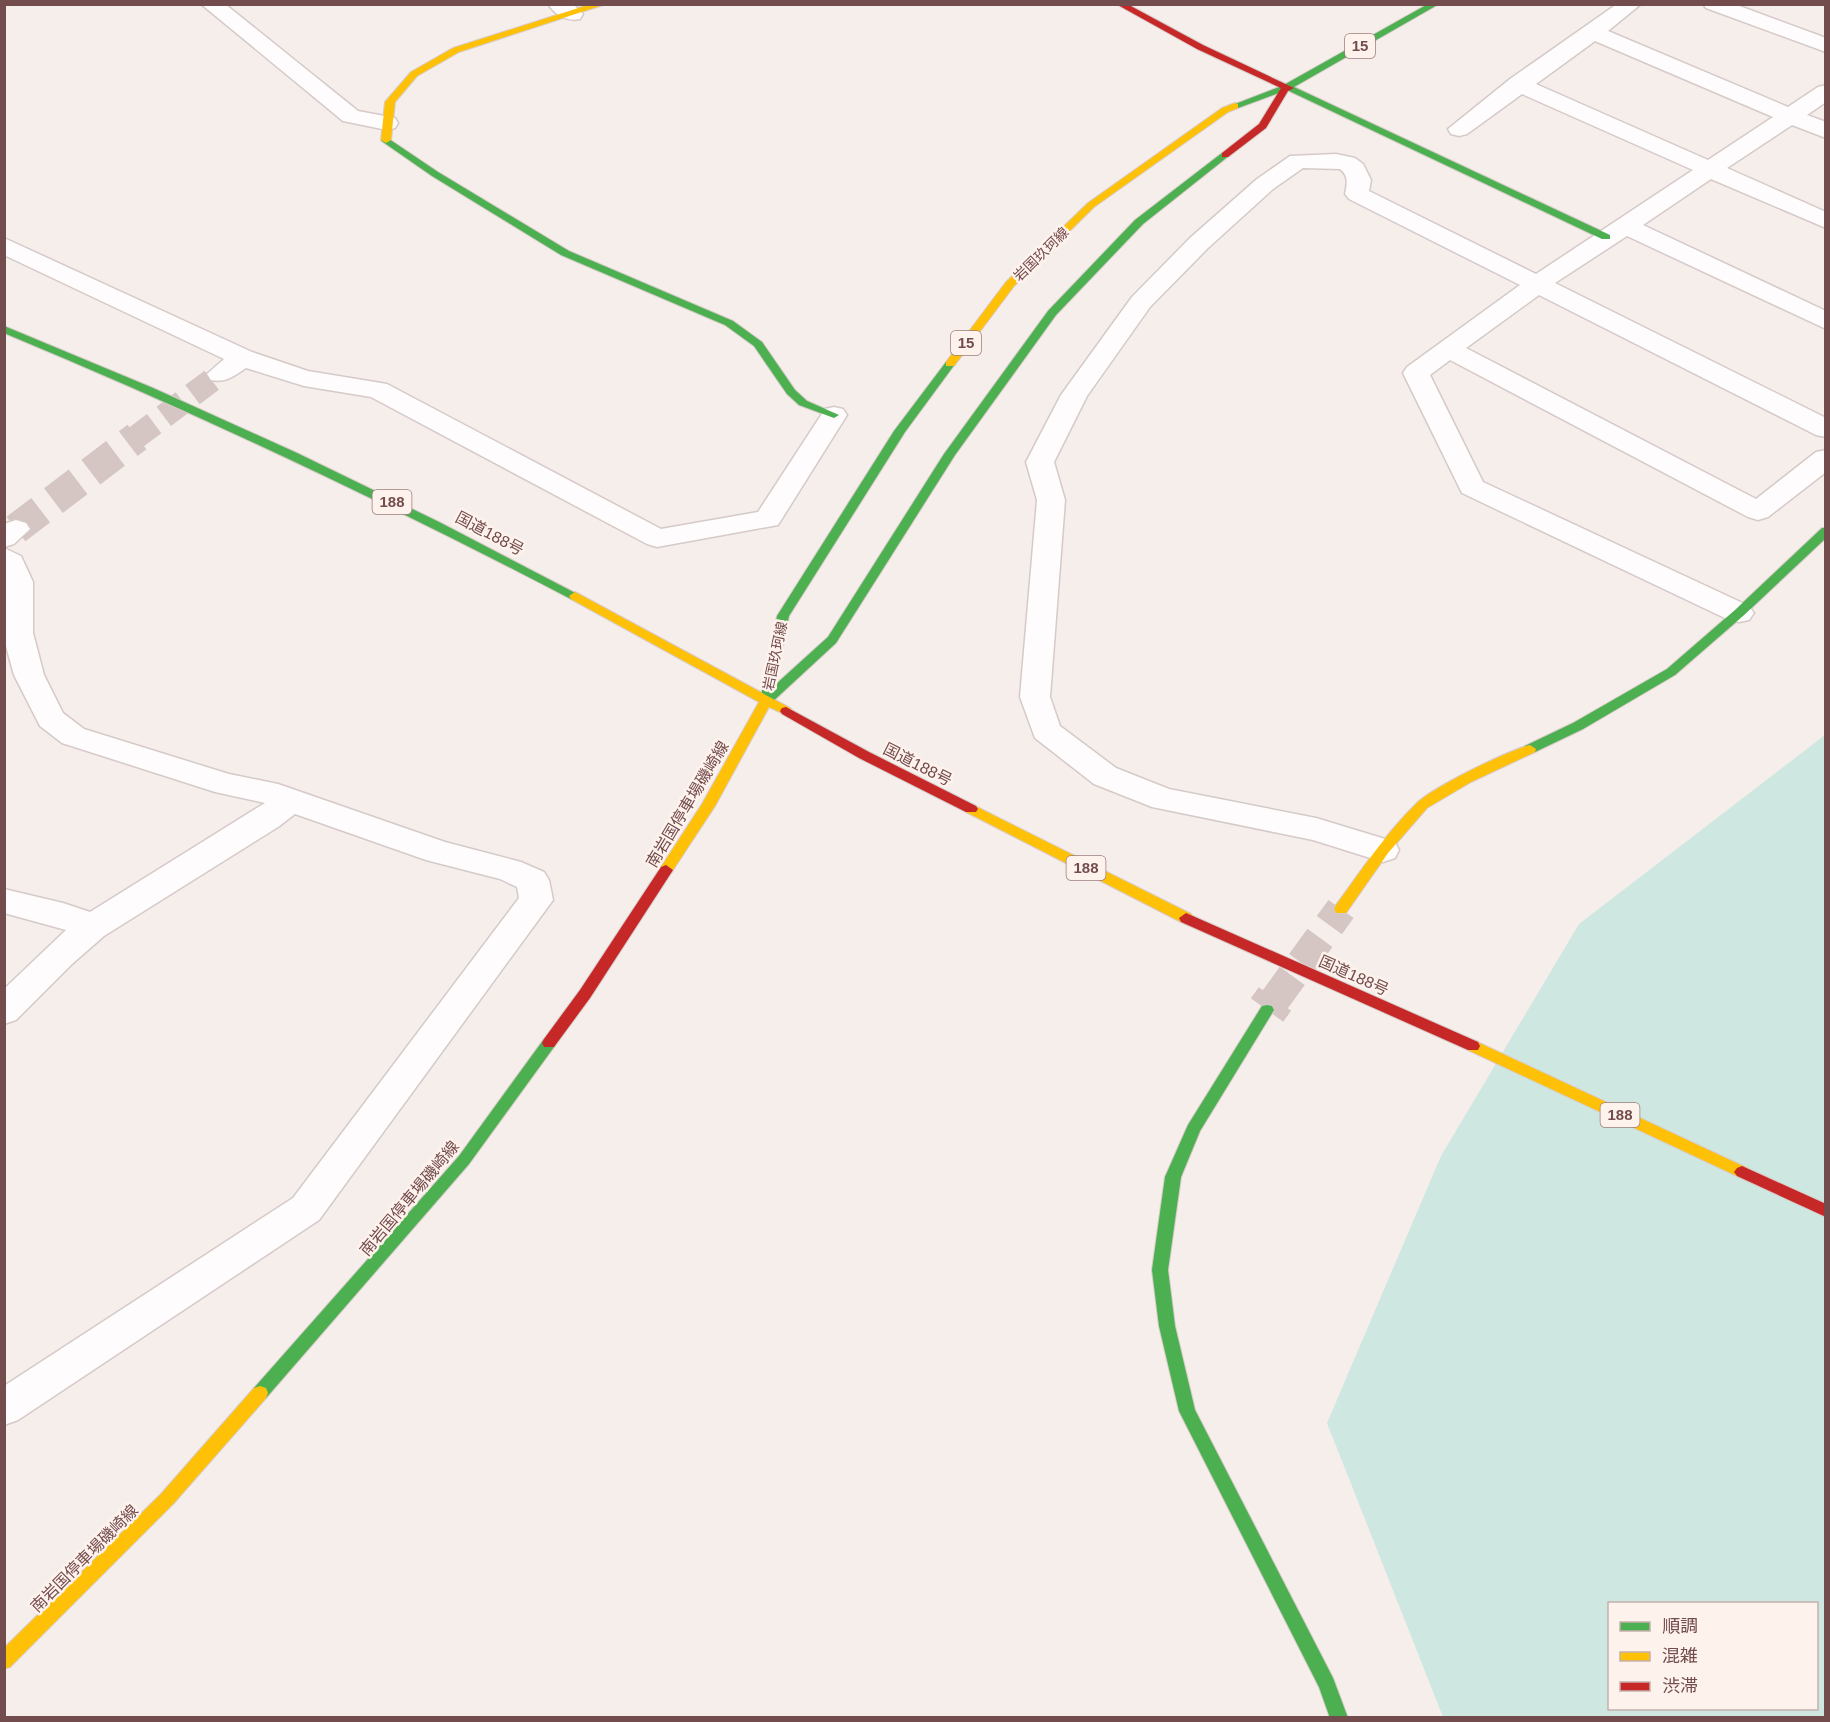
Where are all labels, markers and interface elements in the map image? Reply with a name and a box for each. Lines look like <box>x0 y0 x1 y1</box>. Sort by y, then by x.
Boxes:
road number: 15 <box>1345 34 1375 58</box>
street label: 岩国玖珂線 <box>1010 224 1072 284</box>
road number: 15 <box>951 331 981 355</box>
road number: 188 <box>372 490 412 514</box>
street label: 国道188号 <box>453 508 527 558</box>
street label: 岩国玖珂線 <box>760 620 790 692</box>
street label: 南岩国停車場磯崎線 <box>643 738 732 870</box>
street label: 国道188号 <box>881 740 955 789</box>
road number: 188 <box>1066 856 1106 880</box>
street label: 国道188号 <box>1316 952 1391 998</box>
road number: 188 <box>1600 1103 1640 1127</box>
street label: 南岩国停車場磯崎線 <box>357 1138 462 1259</box>
street label: 南岩国停車場磯崎線 <box>27 1501 141 1615</box>
legend <box>1608 1602 1818 1710</box>
text: 順調 <box>1662 1616 1698 1636</box>
text: 混雑 <box>1662 1646 1698 1666</box>
text: 渋滞 <box>1662 1676 1698 1696</box>

